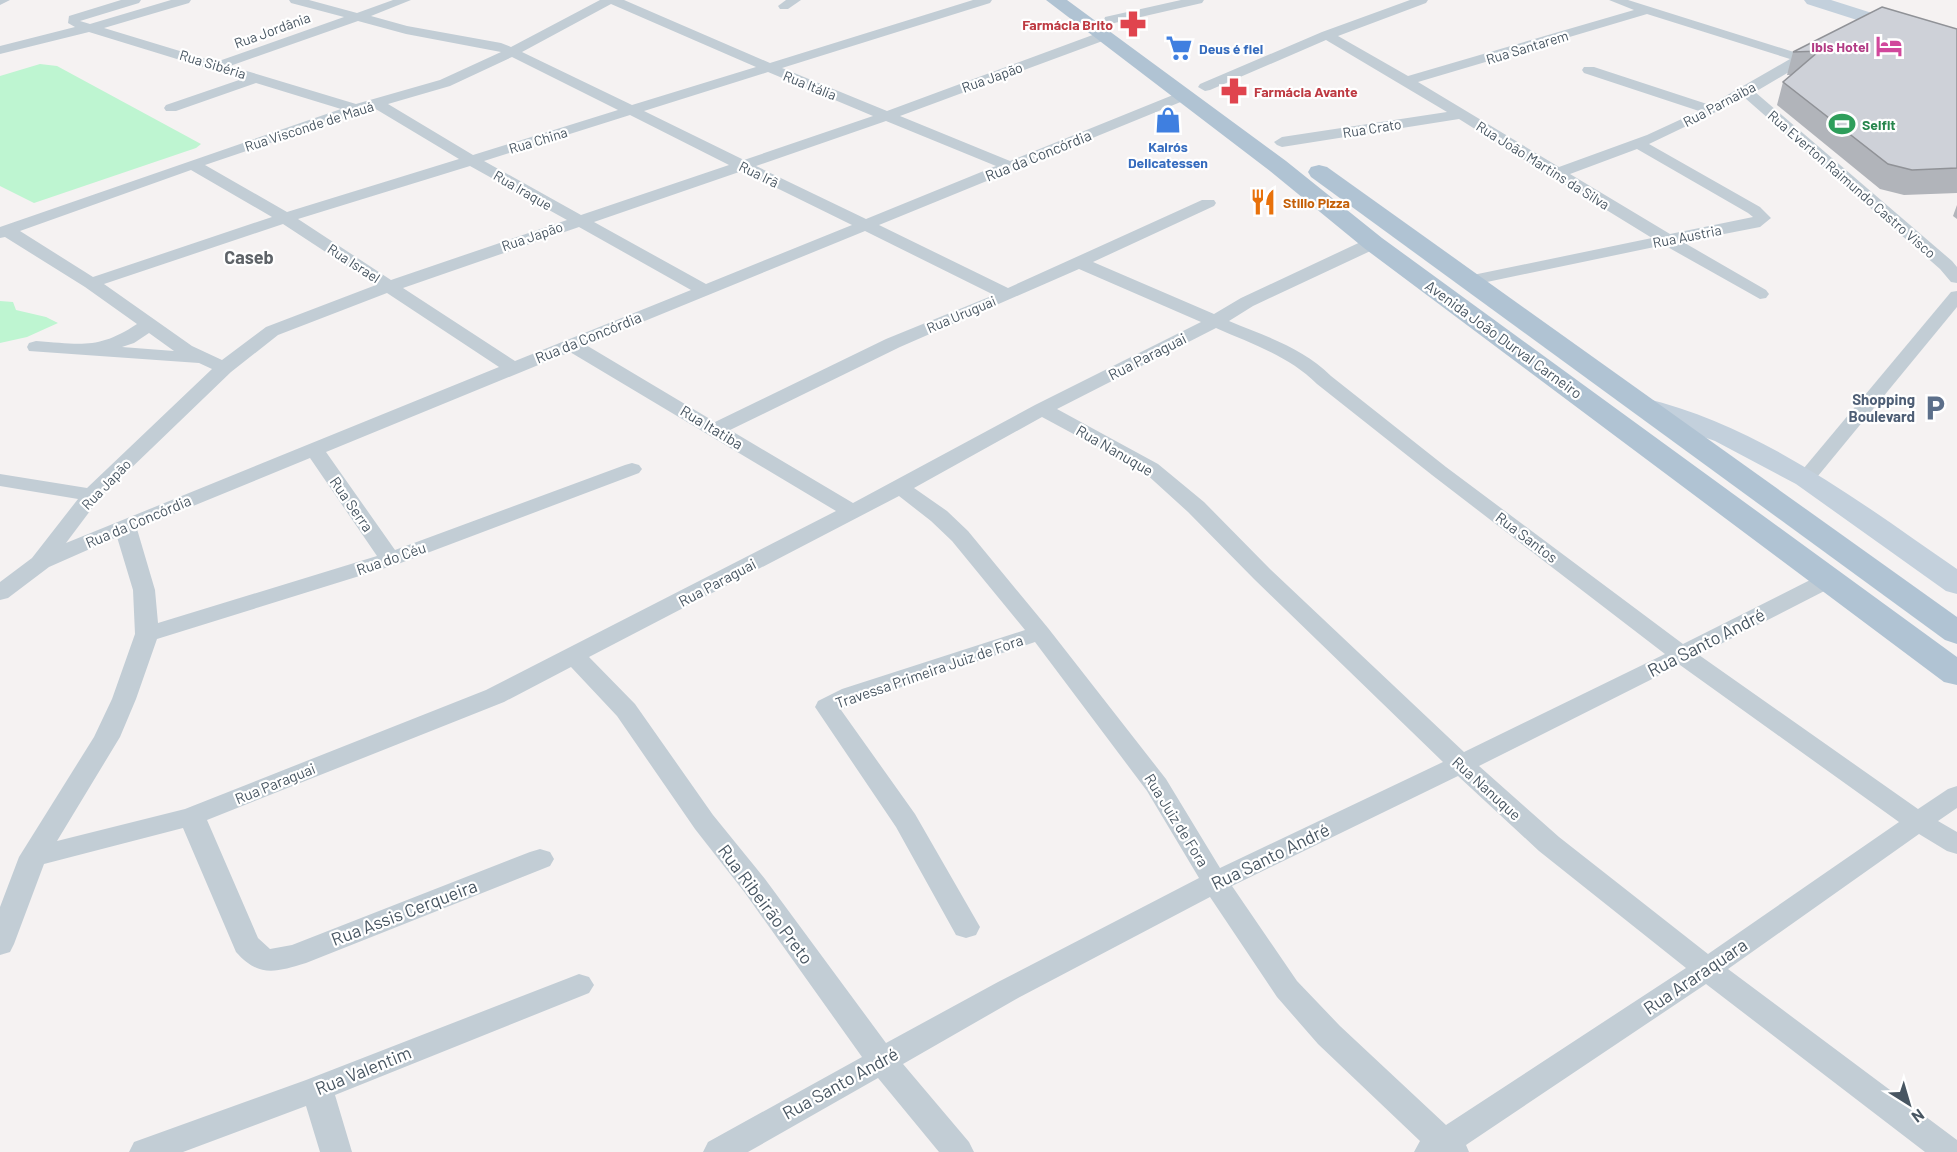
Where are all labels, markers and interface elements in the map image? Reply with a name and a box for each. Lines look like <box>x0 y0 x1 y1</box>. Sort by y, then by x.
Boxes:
street label: Rua Jordânia <box>232 8 312 52</box>
pharmacy icon: Farmácia Brito <box>1118 9 1148 39</box>
place label: Farmácia Brito <box>1022 16 1113 33</box>
street label: Rua Santarem <box>1484 26 1570 68</box>
hotel icon: Ibis Hotel <box>1874 31 1904 61</box>
supermarket icon: Deus é fiel <box>1164 33 1194 63</box>
place label: Ibis Hotel <box>1811 38 1869 55</box>
place label: Deus é fiel <box>1199 40 1263 57</box>
street label: Rua Sibéria <box>178 46 248 82</box>
street label: Rua Japão <box>959 58 1025 96</box>
street label: Rua Itália <box>781 67 839 103</box>
pharmacy icon: Farmácia Avante <box>1219 76 1249 106</box>
street label: Rua Parnaiba <box>1680 78 1758 130</box>
place label: Farmácia Avante <box>1254 83 1358 100</box>
street label: Rua Visconde de Mauá <box>242 97 376 155</box>
shop icon: Kairós Delicatessen <box>1153 105 1183 135</box>
street label: Rua Everton Raimundo Castro Visco <box>1765 107 1939 261</box>
sports icon: Selfit <box>1827 109 1857 139</box>
street label: Rua Crato <box>1341 115 1403 141</box>
place label: Selfit <box>1862 116 1896 133</box>
street label: Rua João Martins da Silva <box>1473 117 1613 213</box>
street label: Rua China <box>507 123 569 157</box>
street label: Rua da Concórdia <box>982 126 1094 184</box>
place label: Kairós Delicatessen <box>1128 138 1208 171</box>
street label: Rua Irã <box>736 157 782 191</box>
street label: Rua Iraque <box>491 166 555 214</box>
restaurant icon: Stillo Pizza <box>1248 187 1278 217</box>
place label: Stillo Pizza <box>1283 194 1350 211</box>
street label: Rua Japão <box>499 218 565 254</box>
street label: Rua Austria <box>1651 221 1723 251</box>
street label: Rua Israel <box>325 240 383 286</box>
district label: Caseb <box>224 246 274 268</box>
street label: Avenida João Durval Carneiro <box>1422 276 1586 402</box>
street label: Rua Uruguai <box>924 292 998 336</box>
street label: Rua da Concórdia <box>532 308 644 366</box>
street label: Rua Paraguai <box>1105 329 1189 383</box>
place label: Shopping Boulevard <box>1848 390 1915 425</box>
parking icon: Shopping Boulevard <box>1920 393 1950 423</box>
street label: Rua Itatiba <box>677 401 747 453</box>
street label: Rua Nanuque <box>1073 421 1157 479</box>
street label: Rua Japão <box>78 455 134 513</box>
street label: Rua Serra <box>327 473 377 535</box>
street label: Rua da Concórdia <box>83 491 193 551</box>
street label: Rua Santos <box>1492 508 1562 566</box>
street label: Rua do Céu <box>354 538 428 578</box>
street label: Rua Paraguai <box>675 554 759 610</box>
street label: Rua Santo André <box>1644 603 1768 681</box>
street label: Travessa Primeira Juiz de Fora <box>833 630 1025 712</box>
street label: Rua Nanuque <box>1449 752 1525 824</box>
street label: Rua Paraguai <box>232 759 318 807</box>
street label: Rua Juiz de Fora <box>1141 770 1213 870</box>
street label: Rua Santo André <box>1207 818 1333 894</box>
street label: Rua Ribeirão Preto <box>714 840 818 968</box>
street label: Rua Assis Cerqueira <box>328 874 480 950</box>
street label: Rua Araraquara <box>1639 933 1751 1019</box>
street label: Rua Valentim <box>312 1041 414 1099</box>
street label: Rua Santo André <box>778 1042 902 1124</box>
north arrow <box>1879 1074 1939 1134</box>
text: N <box>1908 1106 1928 1127</box>

